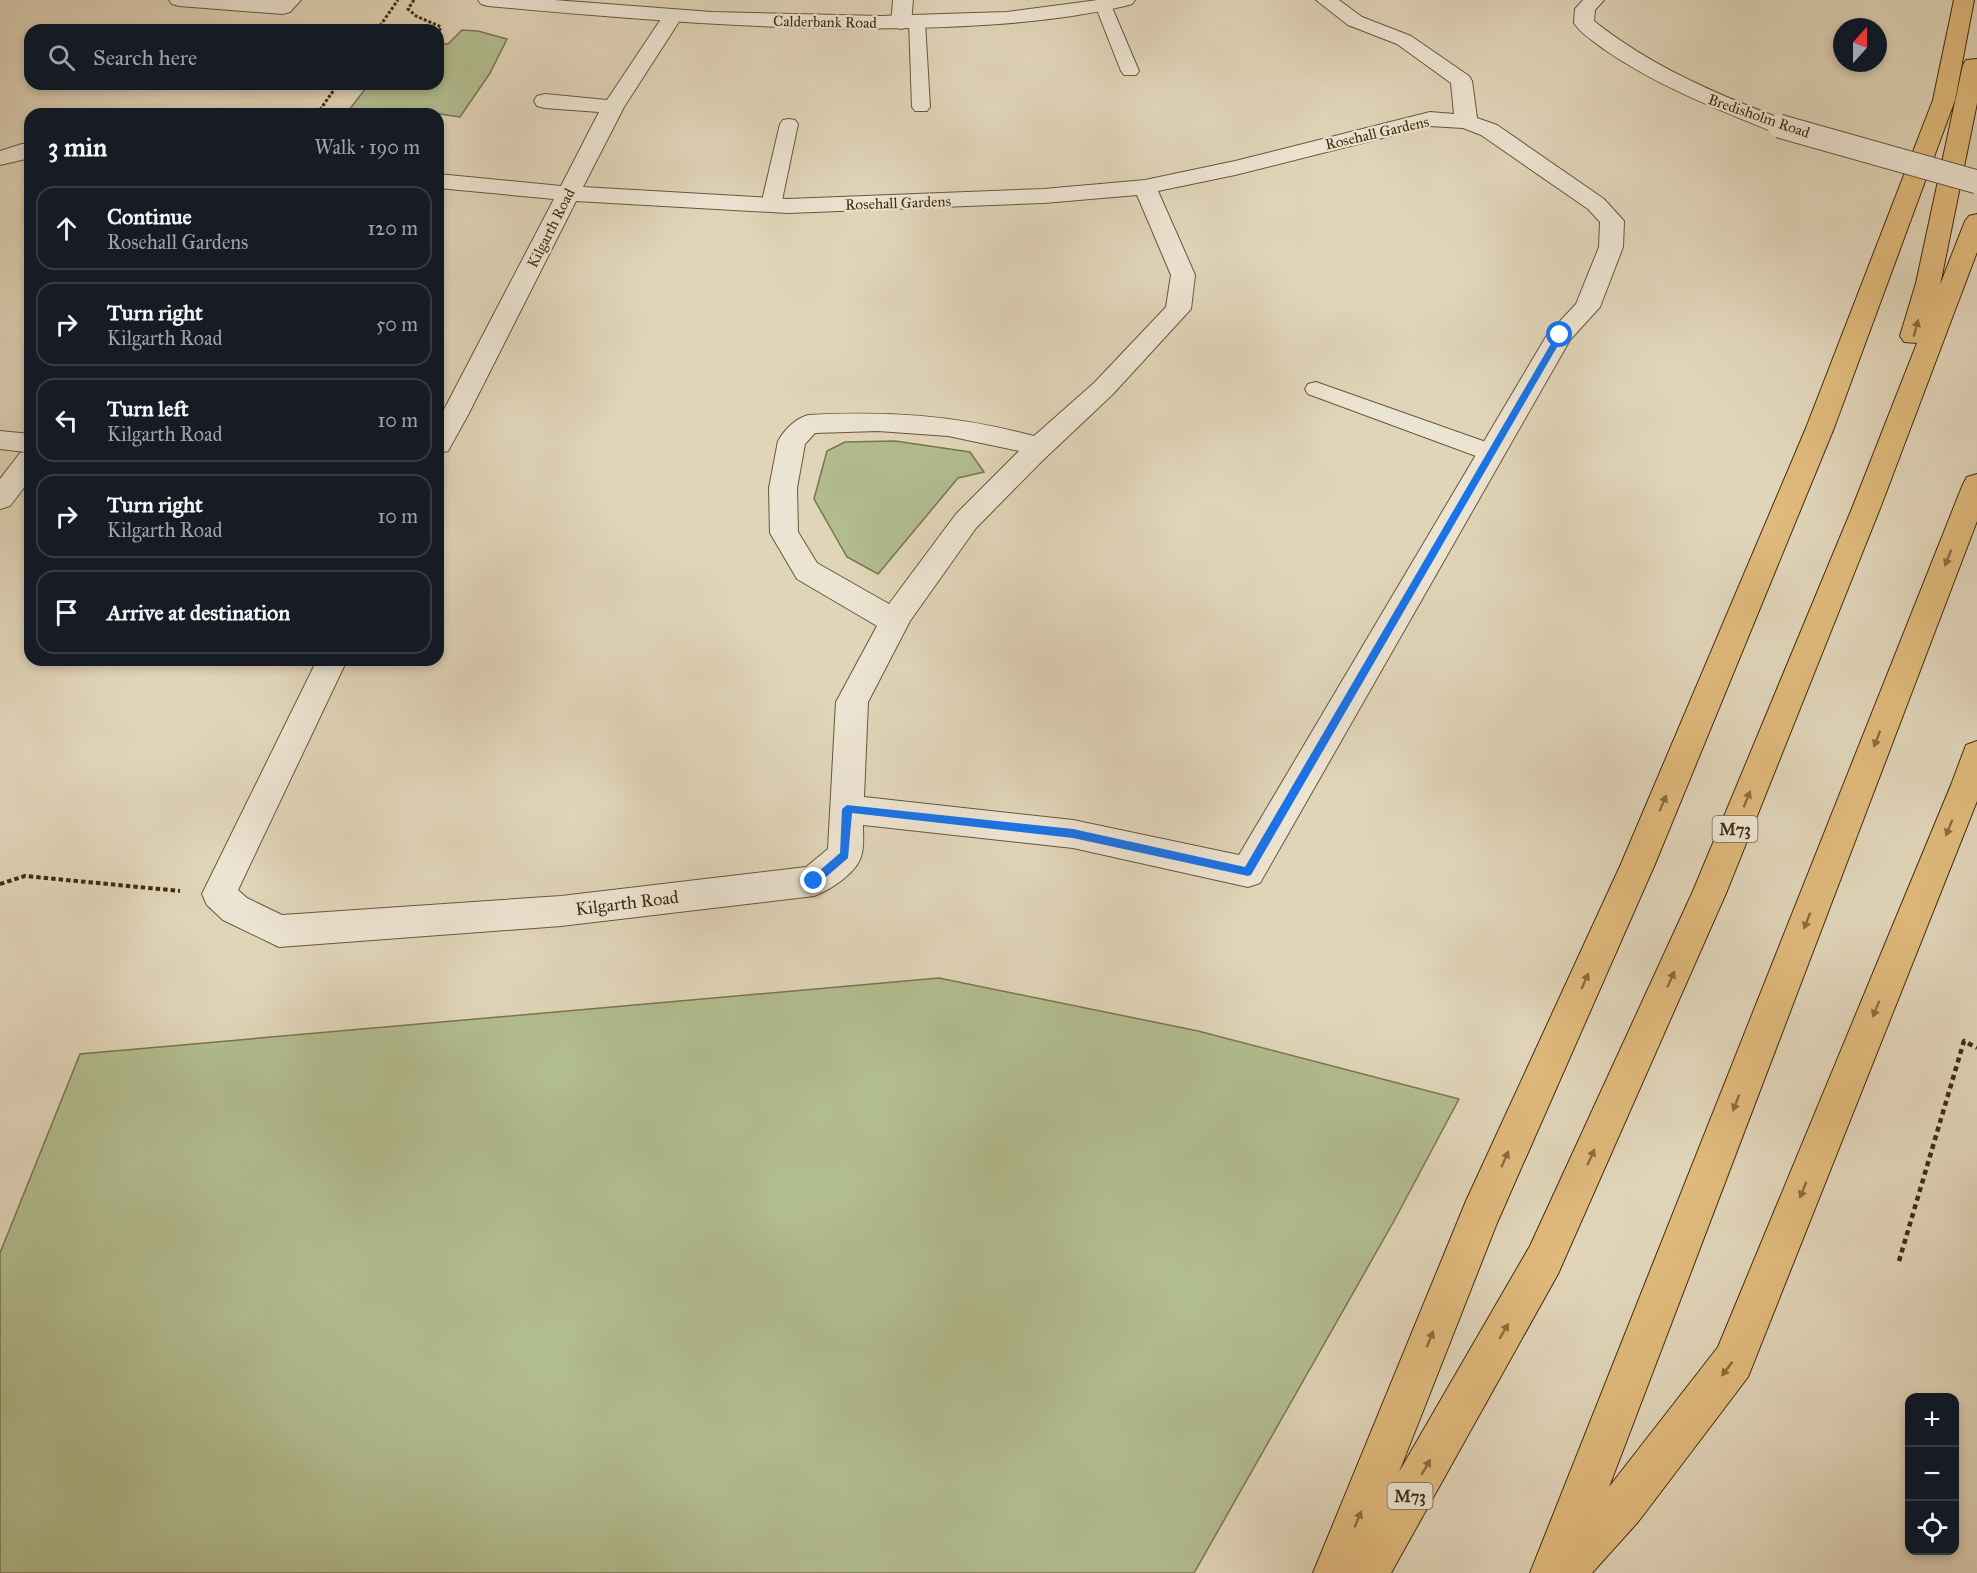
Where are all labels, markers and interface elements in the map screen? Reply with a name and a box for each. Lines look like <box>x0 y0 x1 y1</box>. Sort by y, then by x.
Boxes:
street label: Calderbank Road <box>773 12 878 32</box>
north arrow <box>1833 18 1887 72</box>
search box <box>24 24 444 90</box>
icon: search <box>45 41 78 74</box>
text: Search here <box>93 44 197 71</box>
street label: Bredisholm Road <box>1706 90 1813 142</box>
street label: Rosehall Gardens <box>1323 112 1431 154</box>
text: 3 min <box>48 131 107 163</box>
text: Walk · 190 m <box>315 135 420 159</box>
street label: Kilgarth Road <box>523 185 579 271</box>
street label: Rosehall Gardens <box>845 192 951 214</box>
text: Continue <box>107 203 192 230</box>
icon: ahead <box>50 212 83 245</box>
text: 120 m <box>367 216 418 240</box>
text: Rosehall Gardens <box>107 230 248 254</box>
text: Turn right <box>107 299 203 326</box>
icon: right <box>50 308 83 341</box>
text: 50 m <box>376 312 418 336</box>
one-way arrow <box>1911 319 1921 337</box>
route start <box>1546 321 1572 347</box>
text: Kilgarth Road <box>107 326 223 350</box>
text: Turn left <box>107 395 189 422</box>
icon: left <box>50 404 83 437</box>
text: 10 m <box>377 408 418 432</box>
text: Kilgarth Road <box>107 422 223 446</box>
text: Turn right <box>107 491 203 518</box>
icon: right <box>50 500 83 533</box>
text: 10 m <box>377 504 418 528</box>
text: Kilgarth Road <box>107 518 223 542</box>
one-way arrow <box>1943 549 1952 567</box>
icon: arrive <box>50 596 83 629</box>
text: Arrive at destination <box>107 599 290 626</box>
one-way arrow <box>1872 731 1882 749</box>
one-way arrow <box>1743 790 1752 808</box>
one-way arrow <box>1658 793 1668 811</box>
road number: M73 <box>1712 816 1758 842</box>
one-way arrow <box>1944 819 1953 837</box>
route end <box>800 867 826 893</box>
street label: Kilgarth Road <box>574 886 680 921</box>
one-way arrow <box>1802 912 1811 930</box>
one-way arrow <box>1666 970 1675 987</box>
one-way arrow <box>1580 972 1590 990</box>
one-way arrow <box>1871 1000 1880 1018</box>
one-way arrow <box>1731 1094 1740 1112</box>
one-way arrow <box>1586 1147 1596 1165</box>
one-way arrow <box>1501 1150 1510 1168</box>
one-way arrow <box>1798 1181 1808 1199</box>
one-way arrow <box>1499 1322 1509 1339</box>
one-way arrow <box>1426 1330 1435 1348</box>
one-way arrow <box>1721 1361 1733 1377</box>
map controls <box>1905 1393 1959 1555</box>
button: + <box>1905 1393 1959 1447</box>
button: − <box>1905 1447 1959 1501</box>
one-way arrow <box>1421 1458 1431 1475</box>
road number: M73 <box>1388 1483 1432 1509</box>
button: locate <box>1905 1501 1959 1555</box>
one-way arrow <box>1353 1509 1363 1527</box>

